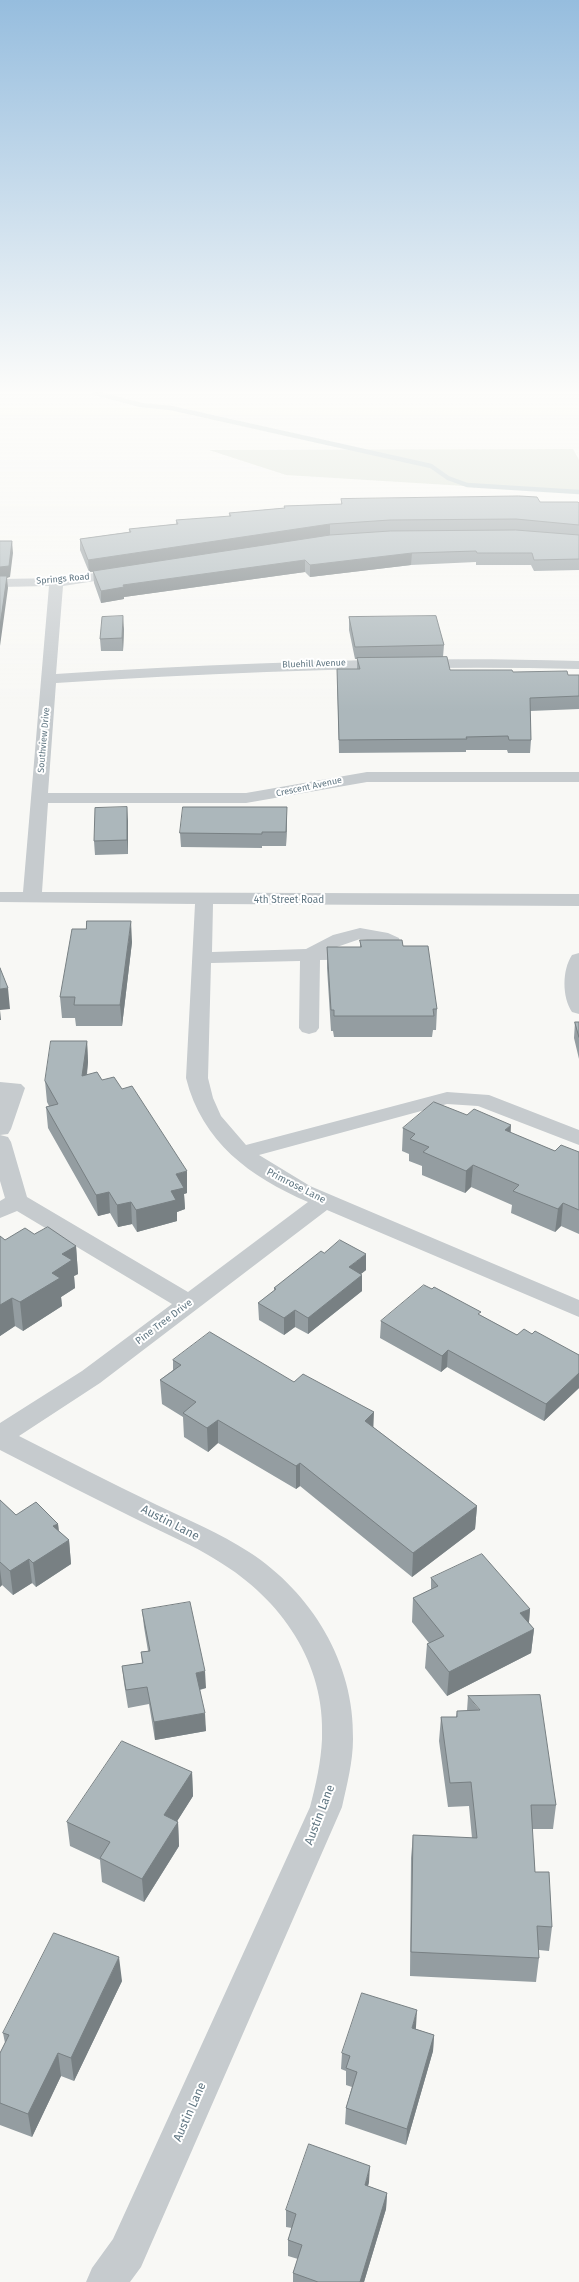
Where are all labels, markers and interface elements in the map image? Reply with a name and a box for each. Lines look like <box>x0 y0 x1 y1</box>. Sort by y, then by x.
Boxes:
street label: Springs Road <box>36 571 90 587</box>
street label: Bluehill Avenue <box>282 657 346 671</box>
street label: Southview Drive <box>36 707 52 773</box>
street label: Crescent Avenue <box>275 775 343 799</box>
street label: 4th Street Road <box>254 894 324 906</box>
street label: Primrose Lane <box>264 1166 328 1206</box>
street label: Pine Tree Drive <box>133 1297 195 1347</box>
street label: Austin Lane <box>139 1502 201 1544</box>
street label: Austin Lane <box>302 1783 338 1847</box>
street label: Austin Lane <box>171 2080 209 2144</box>

